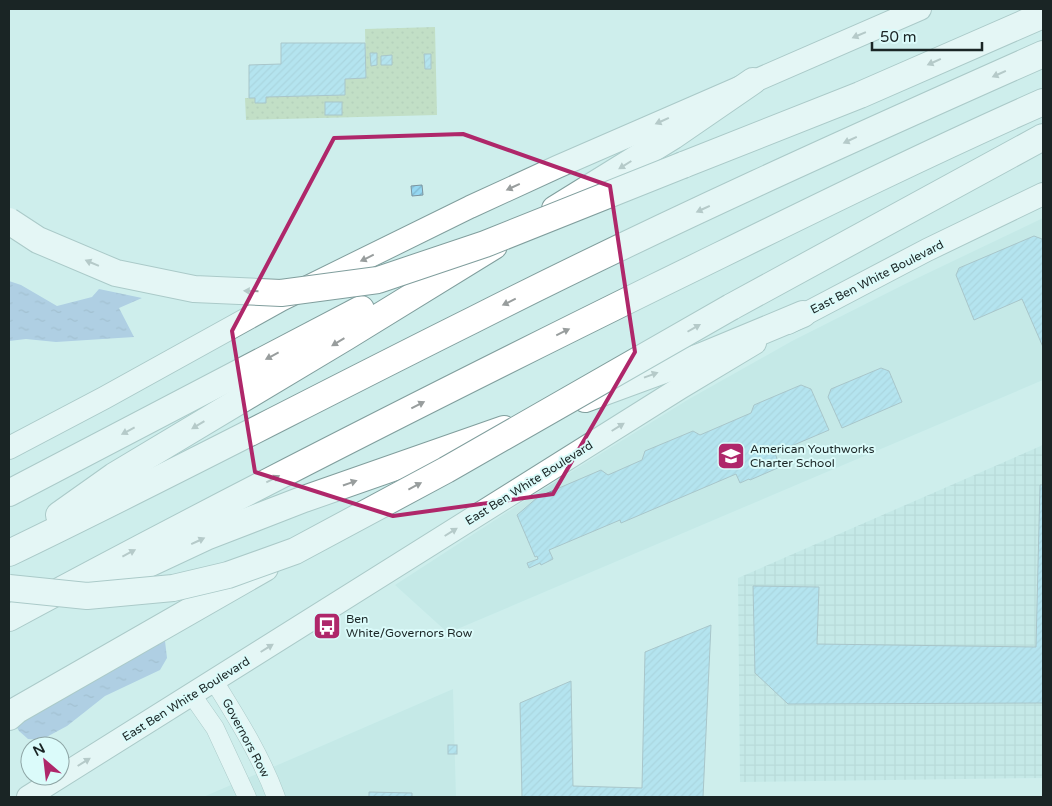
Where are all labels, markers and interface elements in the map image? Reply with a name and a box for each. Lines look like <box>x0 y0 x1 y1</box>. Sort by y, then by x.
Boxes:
scale bar <box>872 20 982 52</box>
text: 50 m <box>880 28 917 46</box>
one-way arrow <box>851 31 866 39</box>
one-way arrow <box>927 59 941 67</box>
one-way arrow <box>992 70 1006 78</box>
one-way arrow <box>655 117 669 125</box>
one-way arrow <box>843 136 857 144</box>
one-way arrow <box>619 161 632 170</box>
one-way arrow <box>506 183 521 191</box>
one-way arrow <box>696 205 710 213</box>
street label: East Ben White Boulevard <box>808 237 946 317</box>
one-way arrow <box>360 254 374 262</box>
one-way arrow <box>84 259 99 267</box>
one-way arrow <box>243 287 259 295</box>
one-way arrow <box>502 298 516 306</box>
one-way arrow <box>687 324 700 333</box>
one-way arrow <box>556 328 570 336</box>
one-way arrow <box>331 337 344 346</box>
one-way arrow <box>265 352 279 360</box>
one-way arrow <box>644 370 658 378</box>
one-way arrow <box>411 401 425 409</box>
one-way arrow <box>192 421 205 430</box>
one-way arrow <box>611 423 624 432</box>
one-way arrow <box>121 427 135 435</box>
street label: East Ben White Boulevard <box>463 438 595 528</box>
school or university icon: American Youthworks Charter School <box>716 441 746 471</box>
place label: American Youthworks Charter School <box>750 442 875 470</box>
one-way arrow <box>266 475 280 483</box>
one-way arrow <box>343 479 358 486</box>
one-way arrow <box>408 482 423 490</box>
one-way arrow <box>444 528 457 537</box>
one-way arrow <box>191 537 205 545</box>
one-way arrow <box>121 549 136 557</box>
bus stop icon: Ben White/Governors Row <box>312 611 342 641</box>
place label: Ben White/Governors Row <box>346 612 473 640</box>
one-way arrow <box>260 643 273 653</box>
street label: East Ben White Boulevard <box>120 654 252 744</box>
street label: Governors Row <box>219 696 273 780</box>
north arrow <box>20 736 70 786</box>
text: N <box>30 740 48 760</box>
one-way arrow <box>78 757 91 767</box>

